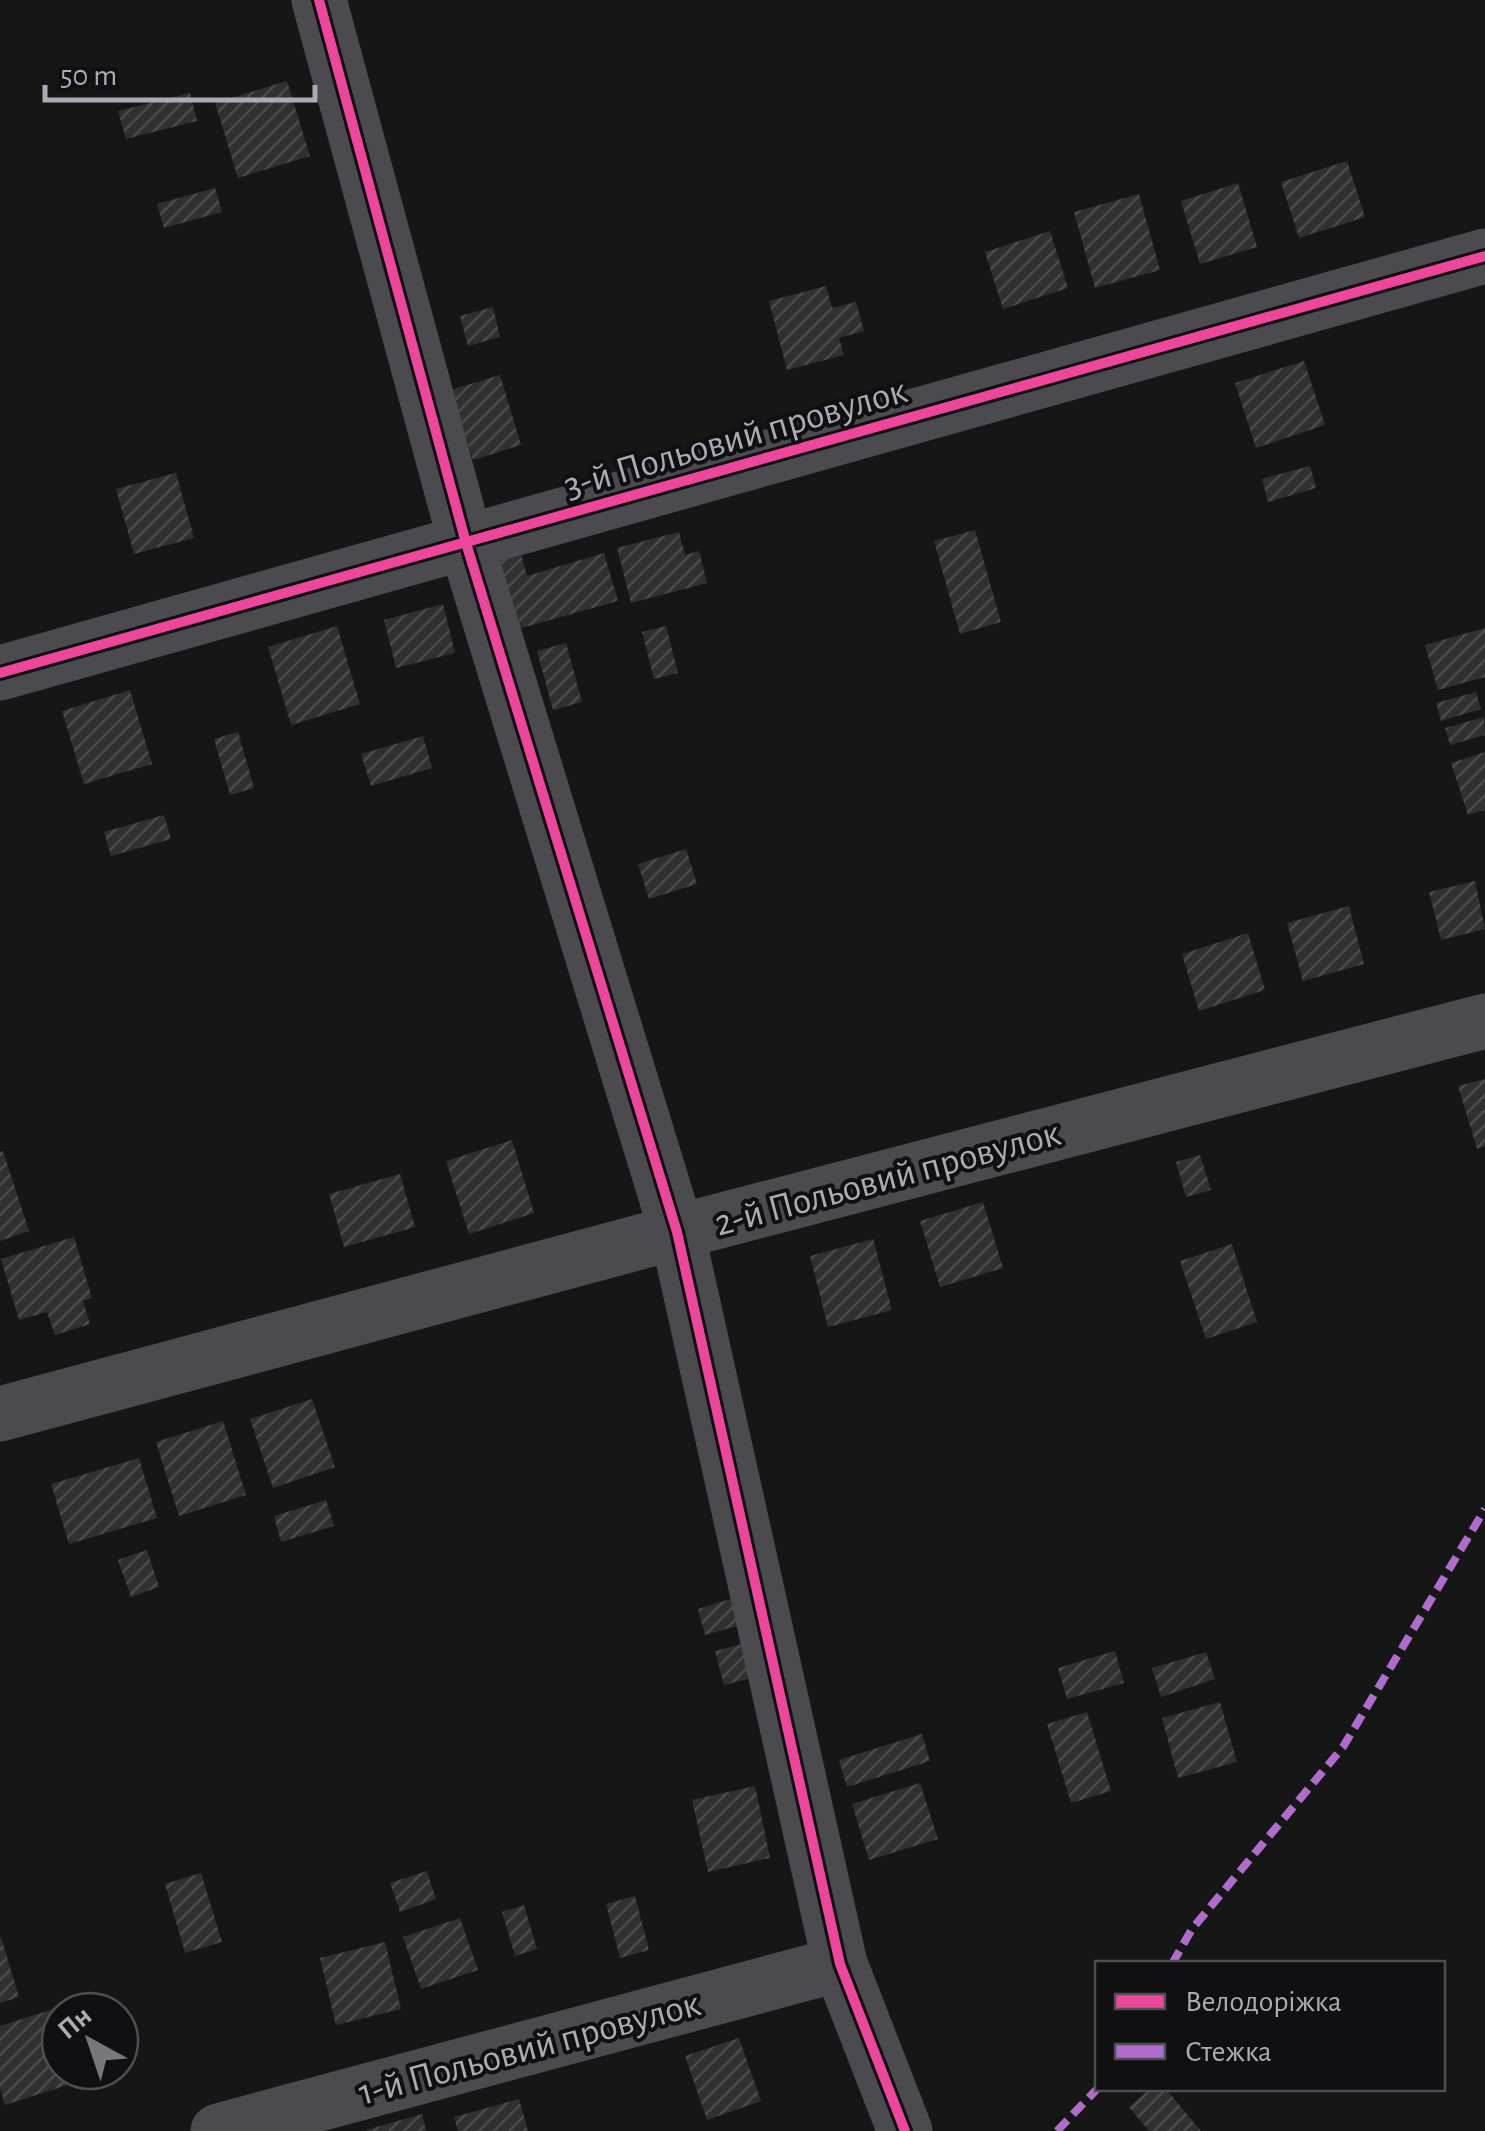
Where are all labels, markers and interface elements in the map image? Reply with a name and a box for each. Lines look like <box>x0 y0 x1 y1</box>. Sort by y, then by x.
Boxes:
scale bar <box>45 40 315 102</box>
text: 50 m <box>60 61 117 91</box>
street label: 3-й Польовий провулок <box>560 372 911 506</box>
street label: 2-й Польовий провулок <box>711 1114 1064 1243</box>
legend <box>1095 1961 1445 2091</box>
street label: 1-й Польовий провулок <box>355 1985 704 2113</box>
text: Велодоріжка <box>1185 1987 1342 2017</box>
north arrow <box>40 1991 140 2091</box>
text: Пн <box>53 2002 97 2045</box>
text: Стежка <box>1185 2037 1272 2067</box>

